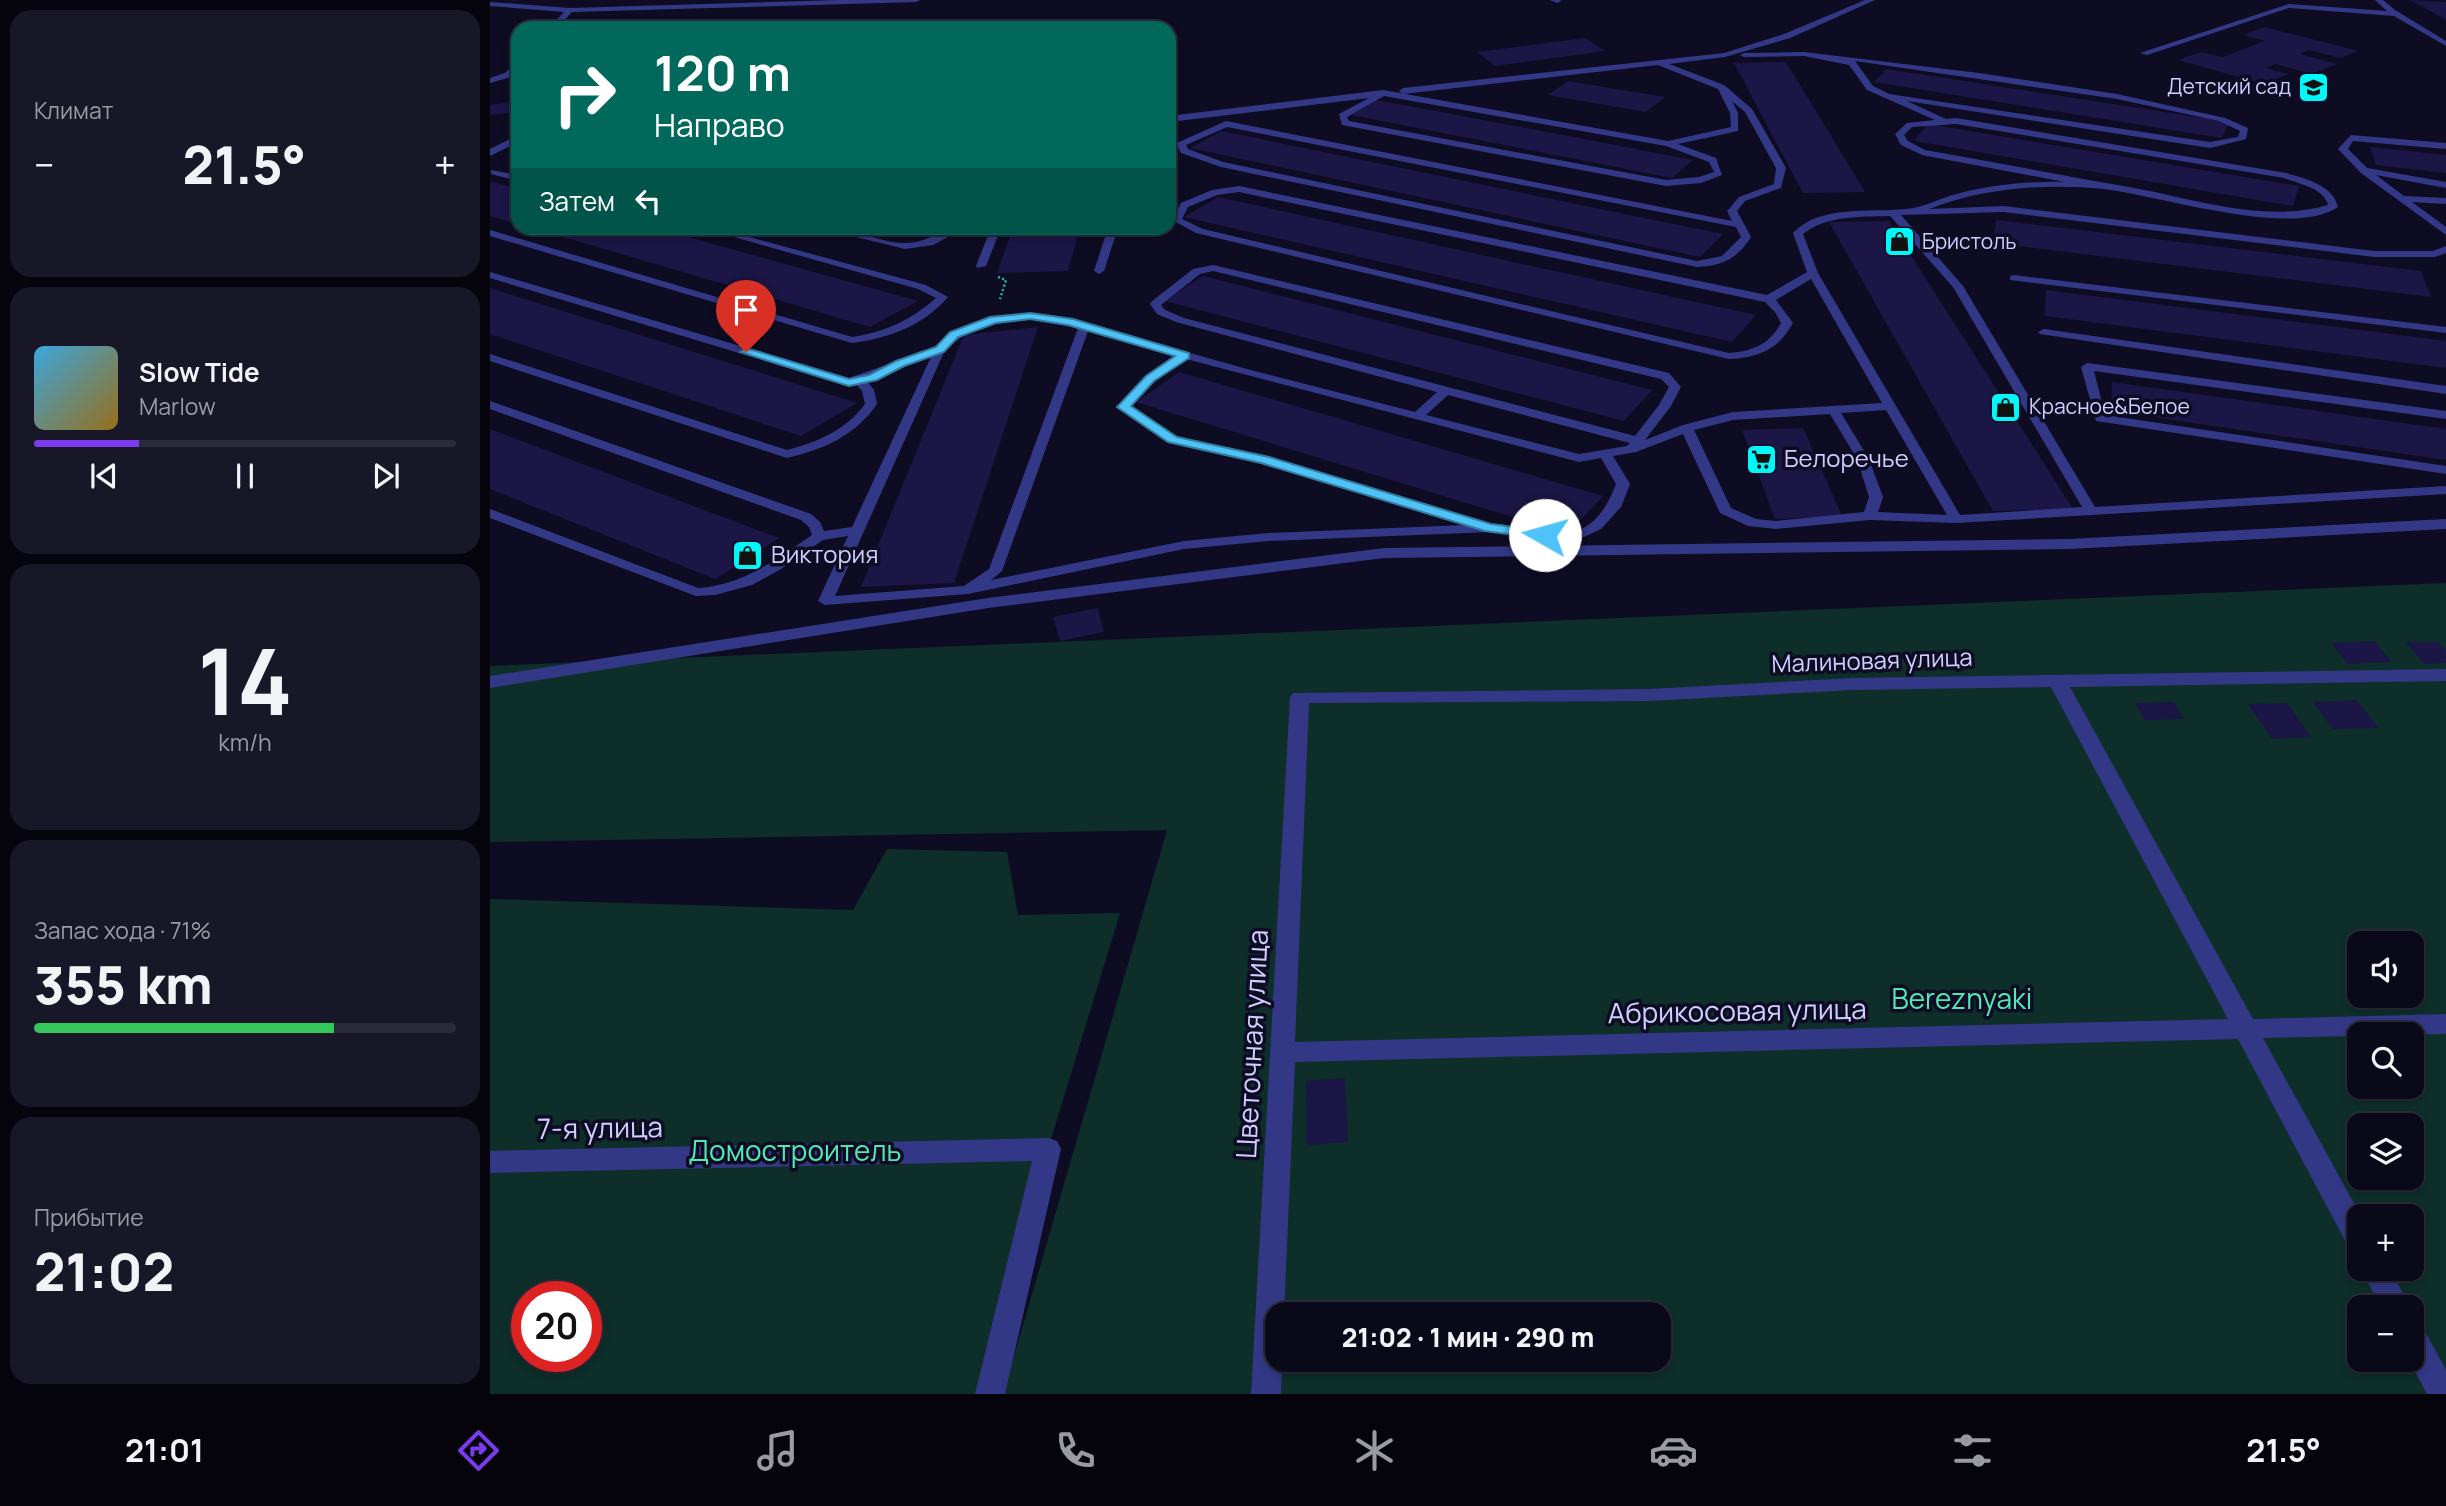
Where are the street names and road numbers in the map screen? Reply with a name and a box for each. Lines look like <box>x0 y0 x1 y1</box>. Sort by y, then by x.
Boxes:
street label: Малиновая улица <box>1771 639 1973 680</box>
street label: Цветочная улица <box>1226 929 1276 1159</box>
street label: Абрикосовая улица <box>1607 989 1867 1031</box>
street label: 7-я улица <box>537 1107 663 1147</box>

